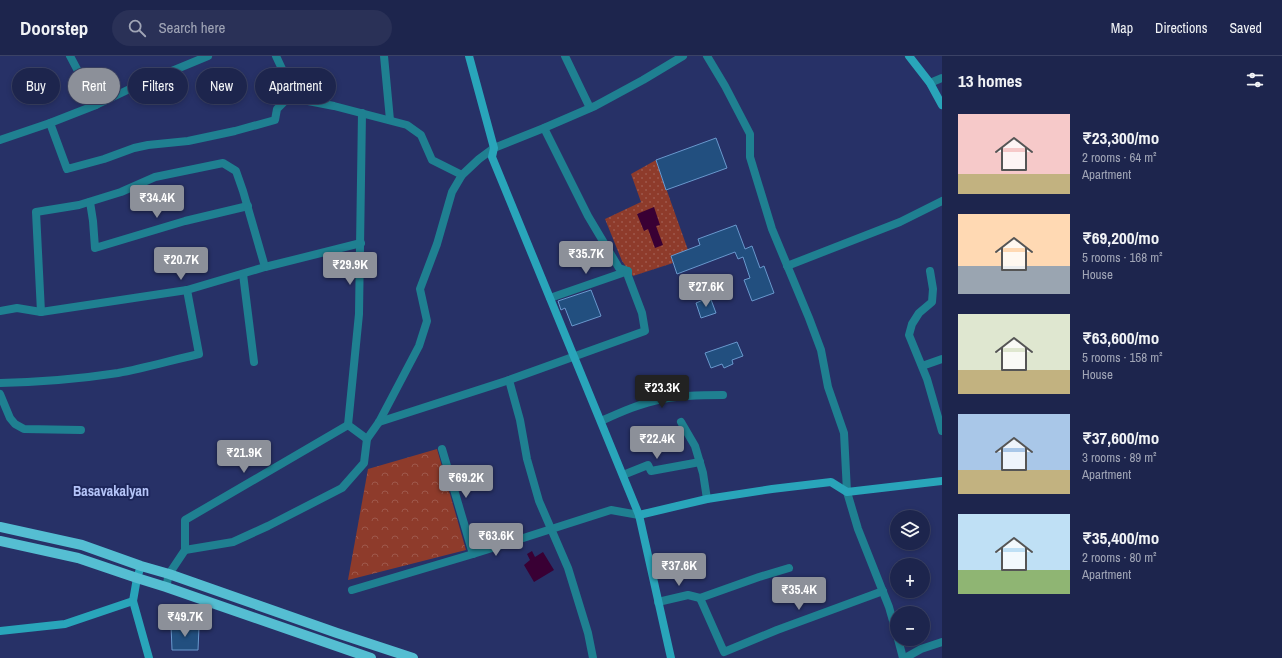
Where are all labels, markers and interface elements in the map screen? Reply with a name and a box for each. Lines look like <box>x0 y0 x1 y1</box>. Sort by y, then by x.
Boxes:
search box <box>112 10 392 46</box>
text: Doorstep <box>20 15 88 41</box>
icon: search <box>126 17 148 39</box>
text: Search here <box>158 17 225 38</box>
text: Map <box>1111 19 1133 37</box>
text: Directions <box>1155 19 1207 37</box>
text: Saved <box>1229 19 1262 37</box>
chip: Buy <box>12 68 60 104</box>
chip: Rent <box>68 68 120 104</box>
chip: Filters <box>128 68 188 104</box>
chip: New <box>196 68 247 104</box>
chip: Apartment <box>255 68 336 104</box>
text: 13 homes <box>958 69 1022 92</box>
icon: filters <box>1244 69 1266 91</box>
text: ₹23,300/mo <box>1082 126 1159 149</box>
icon: home <box>990 130 1038 178</box>
text: 2 rooms · 64 m² <box>1082 149 1157 166</box>
text: Apartment <box>1082 166 1131 183</box>
pin: ₹34.4K <box>124 185 190 219</box>
text: ₹34.4K <box>139 189 175 206</box>
text: ₹69,200/mo <box>1082 226 1159 249</box>
icon: home <box>990 230 1038 278</box>
pin: ₹35.7K <box>553 241 619 275</box>
text: ₹35.7K <box>568 245 604 262</box>
pin: ₹20.7K <box>148 247 214 281</box>
text: 5 rooms · 168 m² <box>1082 249 1163 266</box>
text: ₹20.7K <box>163 251 199 268</box>
pin: ₹29.9K <box>317 252 383 286</box>
text: ₹29.9K <box>332 256 368 273</box>
text: House <box>1082 266 1113 283</box>
pin: ₹27.6K <box>673 274 739 308</box>
text: ₹27.6K <box>688 278 724 295</box>
text: ₹63,600/mo <box>1082 326 1159 349</box>
icon: home <box>990 330 1038 378</box>
text: 5 rooms · 158 m² <box>1082 349 1163 366</box>
text: House <box>1082 366 1113 383</box>
pin: ₹23.3K <box>629 375 695 409</box>
text: ₹23.3K <box>644 379 680 396</box>
pin: ₹22.4K <box>624 426 690 460</box>
text: ₹37,600/mo <box>1082 426 1159 449</box>
text: ₹22.4K <box>639 430 675 447</box>
icon: home <box>990 430 1038 478</box>
pin: ₹21.9K <box>211 440 277 474</box>
text: ₹21.9K <box>226 444 262 461</box>
text: 3 rooms · 89 m² <box>1082 449 1157 466</box>
pin: ₹69.2K <box>433 465 499 499</box>
text: Apartment <box>1082 466 1131 483</box>
text: ₹69.2K <box>448 469 484 486</box>
district label: Basavakalyan <box>73 482 149 500</box>
map controls <box>890 510 930 646</box>
button: layers <box>890 510 930 550</box>
pin: ₹63.6K <box>463 523 529 557</box>
text: ₹35,400/mo <box>1082 526 1159 549</box>
text: ₹63.6K <box>478 527 514 544</box>
icon: home <box>990 530 1038 578</box>
text: 2 rooms · 80 m² <box>1082 549 1157 566</box>
pin: ₹37.6K <box>646 553 712 587</box>
text: ₹37.6K <box>661 557 697 574</box>
button: + <box>890 558 930 598</box>
text: Apartment <box>1082 566 1131 583</box>
pin: ₹35.4K <box>766 577 832 611</box>
text: ₹35.4K <box>781 581 817 598</box>
pin: ₹49.7K <box>152 604 218 638</box>
button: − <box>890 606 930 646</box>
text: ₹49.7K <box>167 608 203 625</box>

